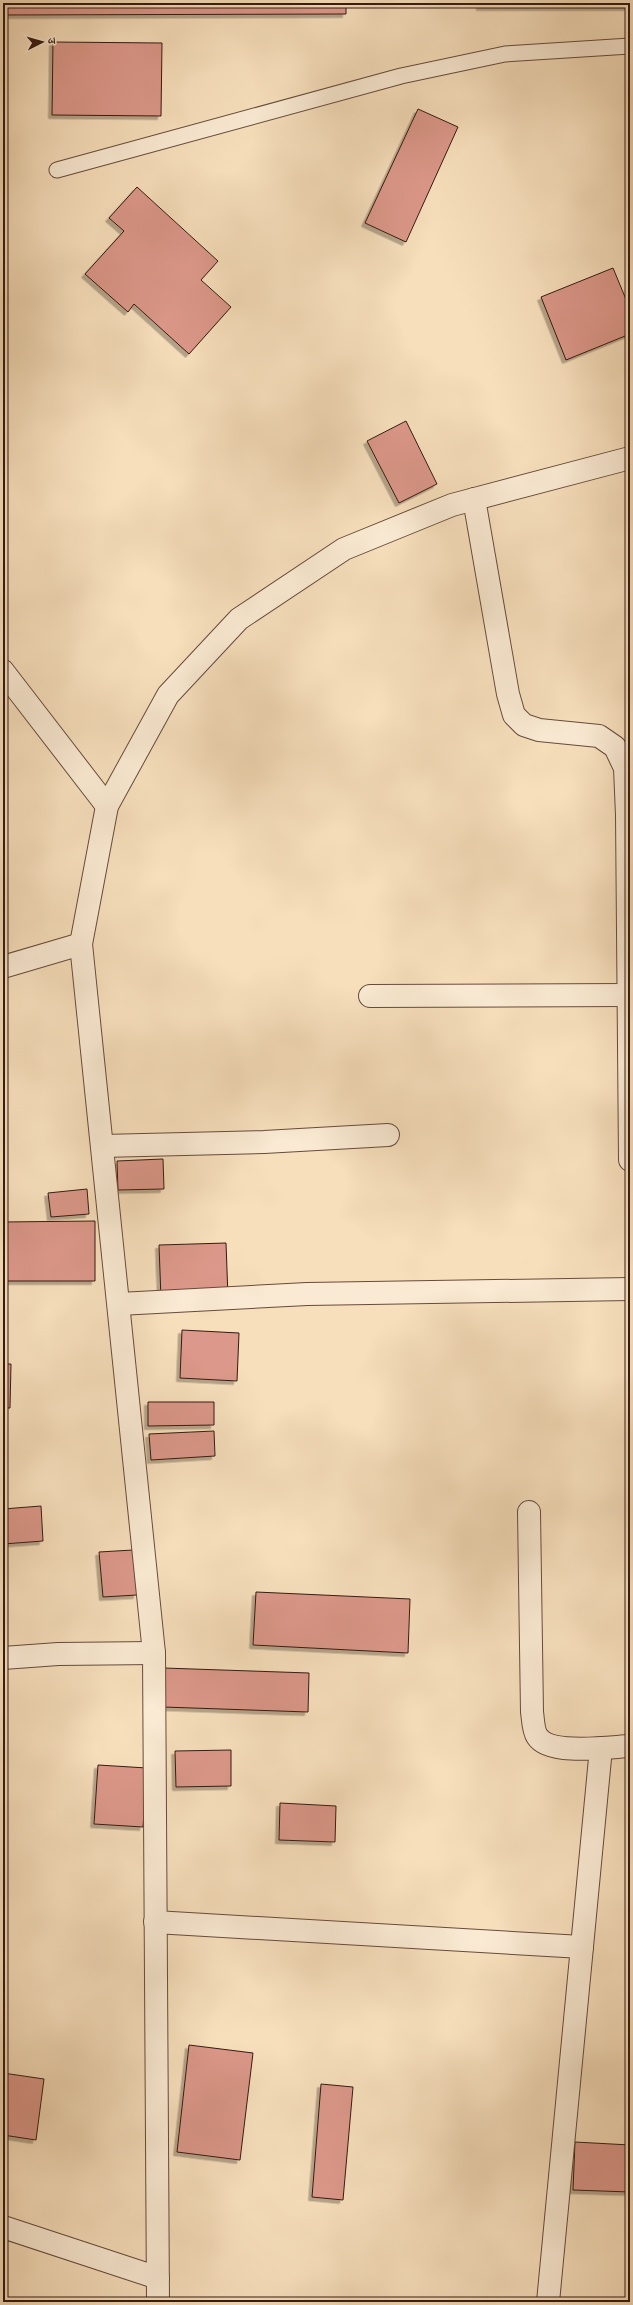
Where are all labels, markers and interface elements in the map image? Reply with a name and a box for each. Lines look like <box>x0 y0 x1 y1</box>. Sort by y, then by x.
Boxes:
north arrow <box>22 22 62 62</box>
text: उ <box>43 37 58 46</box>

